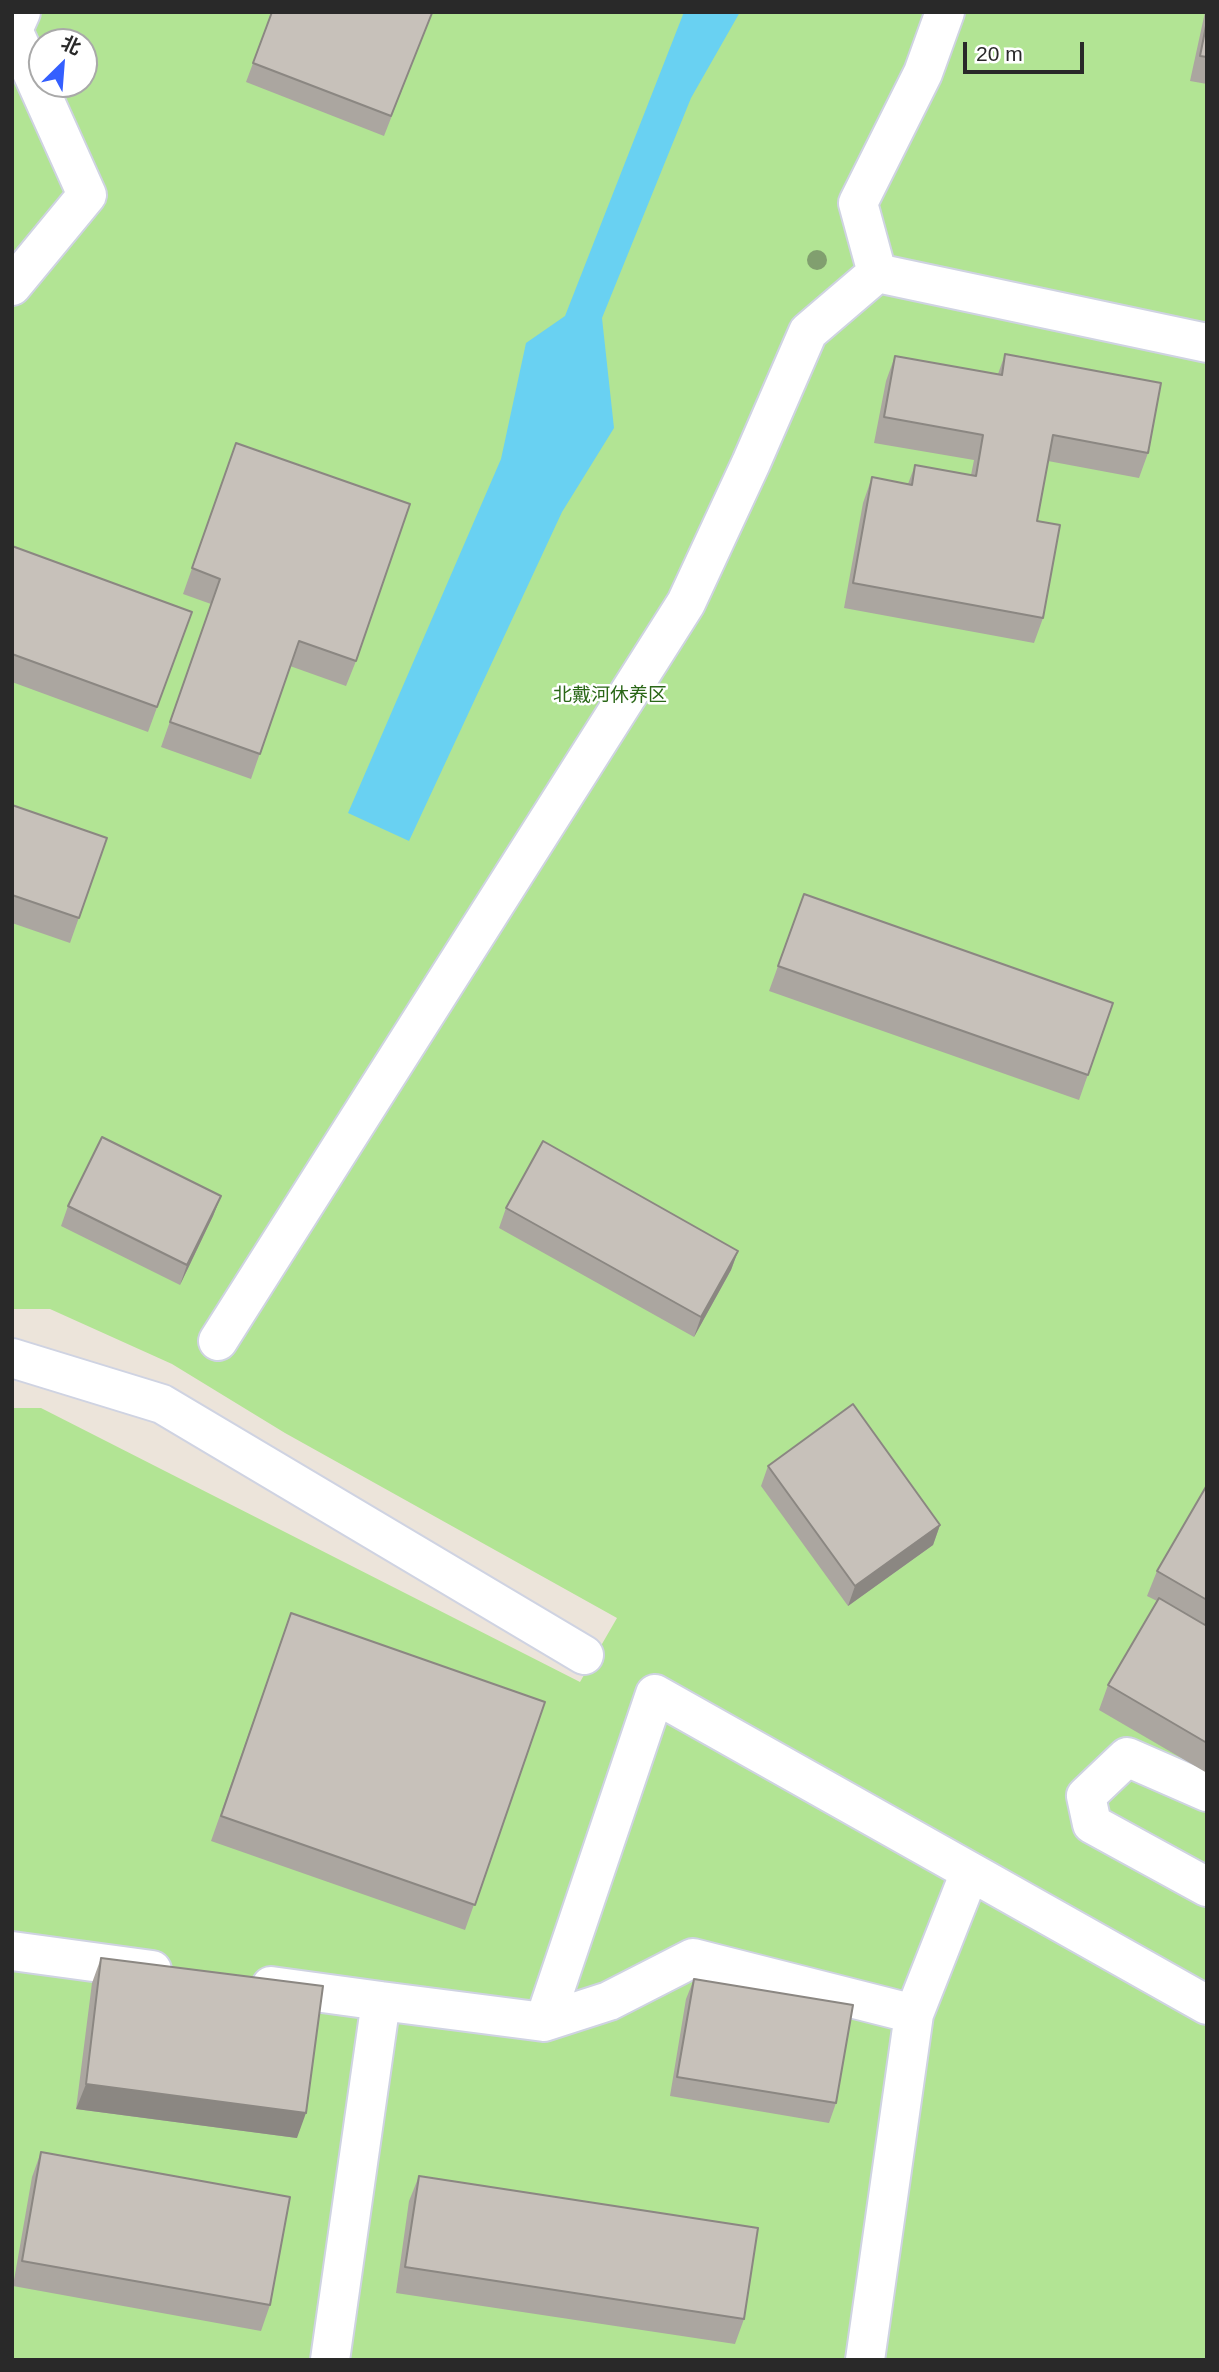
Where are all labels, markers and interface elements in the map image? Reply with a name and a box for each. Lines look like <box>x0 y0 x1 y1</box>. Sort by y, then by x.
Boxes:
north arrow <box>28 28 98 98</box>
scale bar <box>967 28 1088 72</box>
text: 北 <box>58 32 84 59</box>
text: 20 m <box>976 42 1023 65</box>
park label: 北戴河休养区 <box>553 685 667 707</box>

